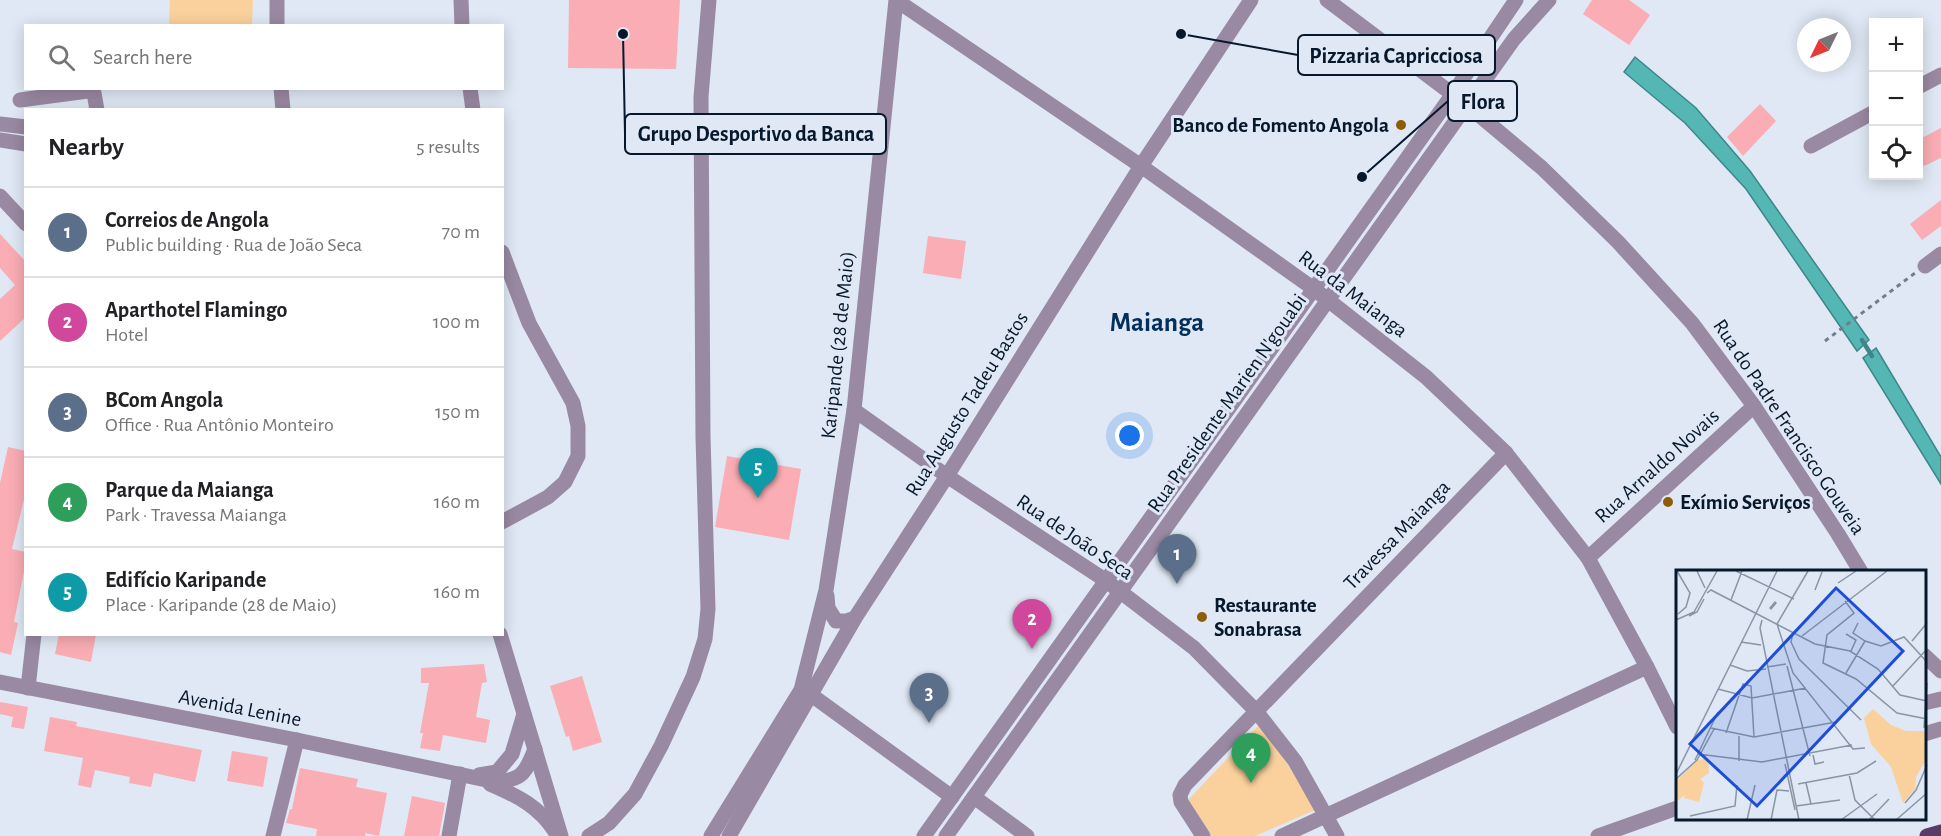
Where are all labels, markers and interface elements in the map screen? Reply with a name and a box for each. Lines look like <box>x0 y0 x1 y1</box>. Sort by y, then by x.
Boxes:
north arrow <box>1797 18 1851 72</box>
map controls <box>1869 18 1923 180</box>
button: + <box>1869 18 1923 72</box>
search box <box>24 24 504 90</box>
callout: Pizzaria Capricciosa <box>1298 35 1495 75</box>
icon: search <box>45 41 78 74</box>
text: Pizzaria Capricciosa <box>1309 45 1483 67</box>
text: Search here <box>93 46 192 68</box>
button: − <box>1869 72 1923 126</box>
callout: Flora <box>1448 81 1517 121</box>
text: Flora <box>1461 91 1506 113</box>
callout: Grupo Desportivo da Banca <box>625 114 886 154</box>
place label: Banco de Fomento Angola <box>1172 115 1389 136</box>
marker: Banco de Fomento Angola <box>1394 118 1408 132</box>
text: Grupo Desportivo da Banca <box>638 123 875 145</box>
button: locate <box>1869 126 1923 180</box>
text: Nearby <box>48 134 124 160</box>
text: 5 results <box>416 137 480 157</box>
text: Correios de Angola <box>105 209 269 231</box>
text: 1 <box>64 222 71 242</box>
text: 70 m <box>442 222 480 242</box>
text: Public building · Rua de João Seca <box>105 235 362 255</box>
street label: Rua da Maianga <box>1295 246 1412 342</box>
street label: Karipande (28 de Maio) <box>818 250 858 440</box>
street label: Rua Presidente Marien N'gouabi <box>1144 290 1310 516</box>
text: Aparthotel Flamingo <box>105 299 287 321</box>
street label: Rua Augusto Tadeu Bastos <box>902 308 1032 500</box>
district label: Maianga <box>1110 309 1204 336</box>
text: 2 <box>63 312 72 332</box>
text: 100 m <box>433 312 480 332</box>
street label: Rua do Padre Francisco Gouveia <box>1709 316 1869 539</box>
text: Hotel <box>105 325 148 345</box>
text: BCom Angola <box>105 389 223 411</box>
text: 3 <box>63 402 72 422</box>
text: 150 m <box>435 402 480 422</box>
street label: Rua Arnaldo Novais <box>1591 405 1723 527</box>
text: Office · Rua Antônio Monteiro <box>105 415 334 435</box>
your location <box>1115 421 1144 450</box>
pin: 5 <box>738 448 777 498</box>
street label: Travessa Maianga <box>1340 476 1454 594</box>
text: Parque da Maianga <box>105 479 274 501</box>
street label: Rua de João Seca <box>1013 490 1137 584</box>
text: 4 <box>62 492 73 512</box>
text: 160 m <box>434 492 480 512</box>
place label: Exímio Serviços <box>1680 492 1811 513</box>
marker: Exímio Serviços <box>1661 495 1675 509</box>
text: Park · Travessa Maianga <box>105 505 287 525</box>
pin: 1 <box>1158 534 1196 584</box>
text: Edifício Karipande <box>105 569 266 591</box>
inset map <box>1676 570 1926 821</box>
text: 5 <box>63 582 72 602</box>
text: 160 m <box>434 582 480 602</box>
text: Place · Karipande (28 de Maio) <box>105 595 337 615</box>
place label: Restaurante Sonabrasa <box>1214 595 1317 640</box>
pin: 2 <box>1012 600 1052 649</box>
marker: Restaurante Sonabrasa <box>1195 610 1209 624</box>
pin: 3 <box>910 674 948 723</box>
street label: Avenida Lenine <box>177 686 303 730</box>
pin: 4 <box>1232 734 1270 783</box>

